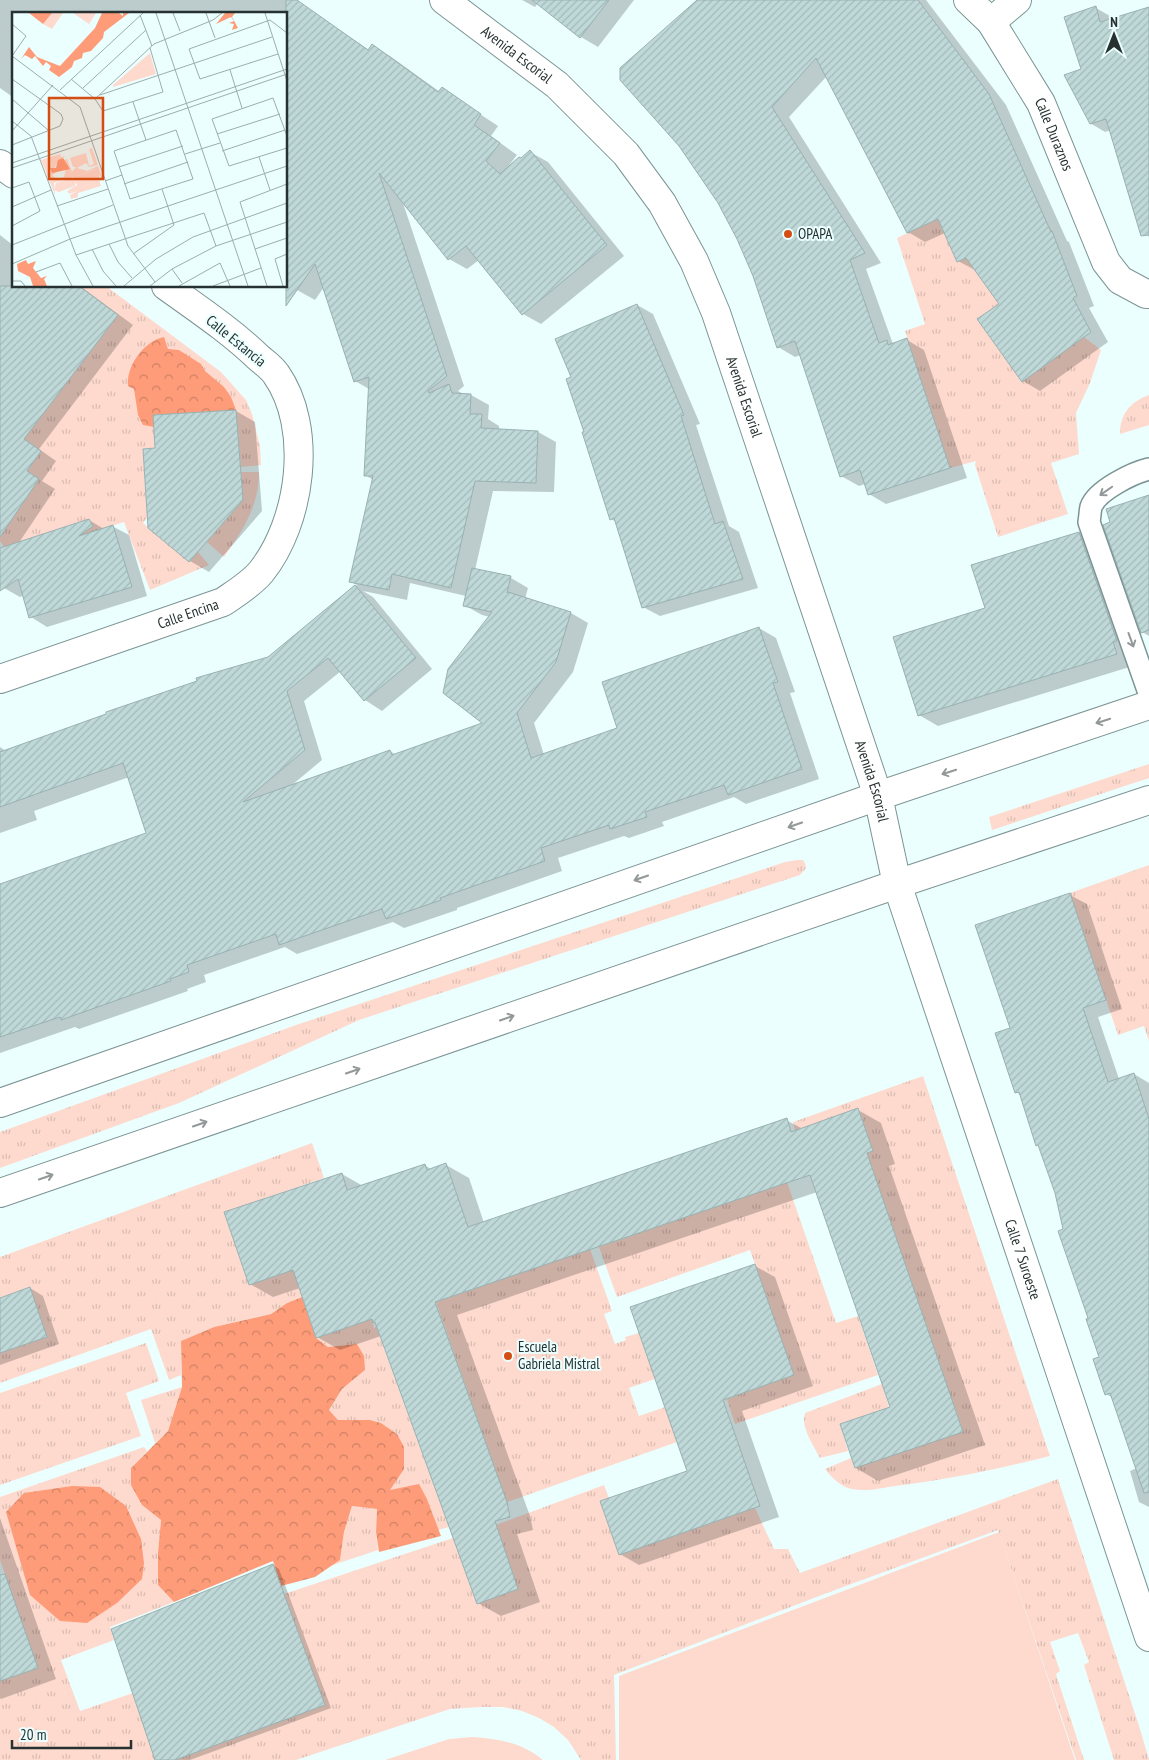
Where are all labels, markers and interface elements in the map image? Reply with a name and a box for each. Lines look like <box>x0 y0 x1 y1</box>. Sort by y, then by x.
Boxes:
north arrow <box>1089 10 1139 60</box>
inset map <box>12 12 288 288</box>
text: N <box>1110 13 1118 31</box>
street label: Avenida Escorial <box>478 21 557 88</box>
street label: Calle Duraznos <box>1031 94 1078 174</box>
place label: OPAPA <box>798 224 833 243</box>
marker: OPAPA <box>782 228 794 240</box>
street label: Calle Estancia <box>202 311 270 371</box>
street label: Avenida Escorial <box>722 354 767 440</box>
one-way arrow <box>1099 486 1113 496</box>
street label: Calle Encina <box>155 594 221 633</box>
one-way arrow <box>1127 631 1136 647</box>
one-way arrow <box>1095 716 1111 726</box>
street label: Avenida Escorial <box>851 738 893 824</box>
one-way arrow <box>941 768 957 777</box>
one-way arrow <box>788 821 803 830</box>
one-way arrow <box>634 874 650 884</box>
one-way arrow <box>499 1013 514 1022</box>
one-way arrow <box>345 1066 361 1075</box>
one-way arrow <box>191 1119 207 1128</box>
one-way arrow <box>38 1172 53 1181</box>
street label: Calle 7 Suroeste <box>1001 1217 1045 1302</box>
place label: Escuela Gabriela Mistral <box>518 1337 600 1373</box>
marker: Escuela Gabriela Mistral <box>502 1350 514 1362</box>
scale bar <box>12 1718 131 1750</box>
text: 20 m <box>20 1725 46 1744</box>

